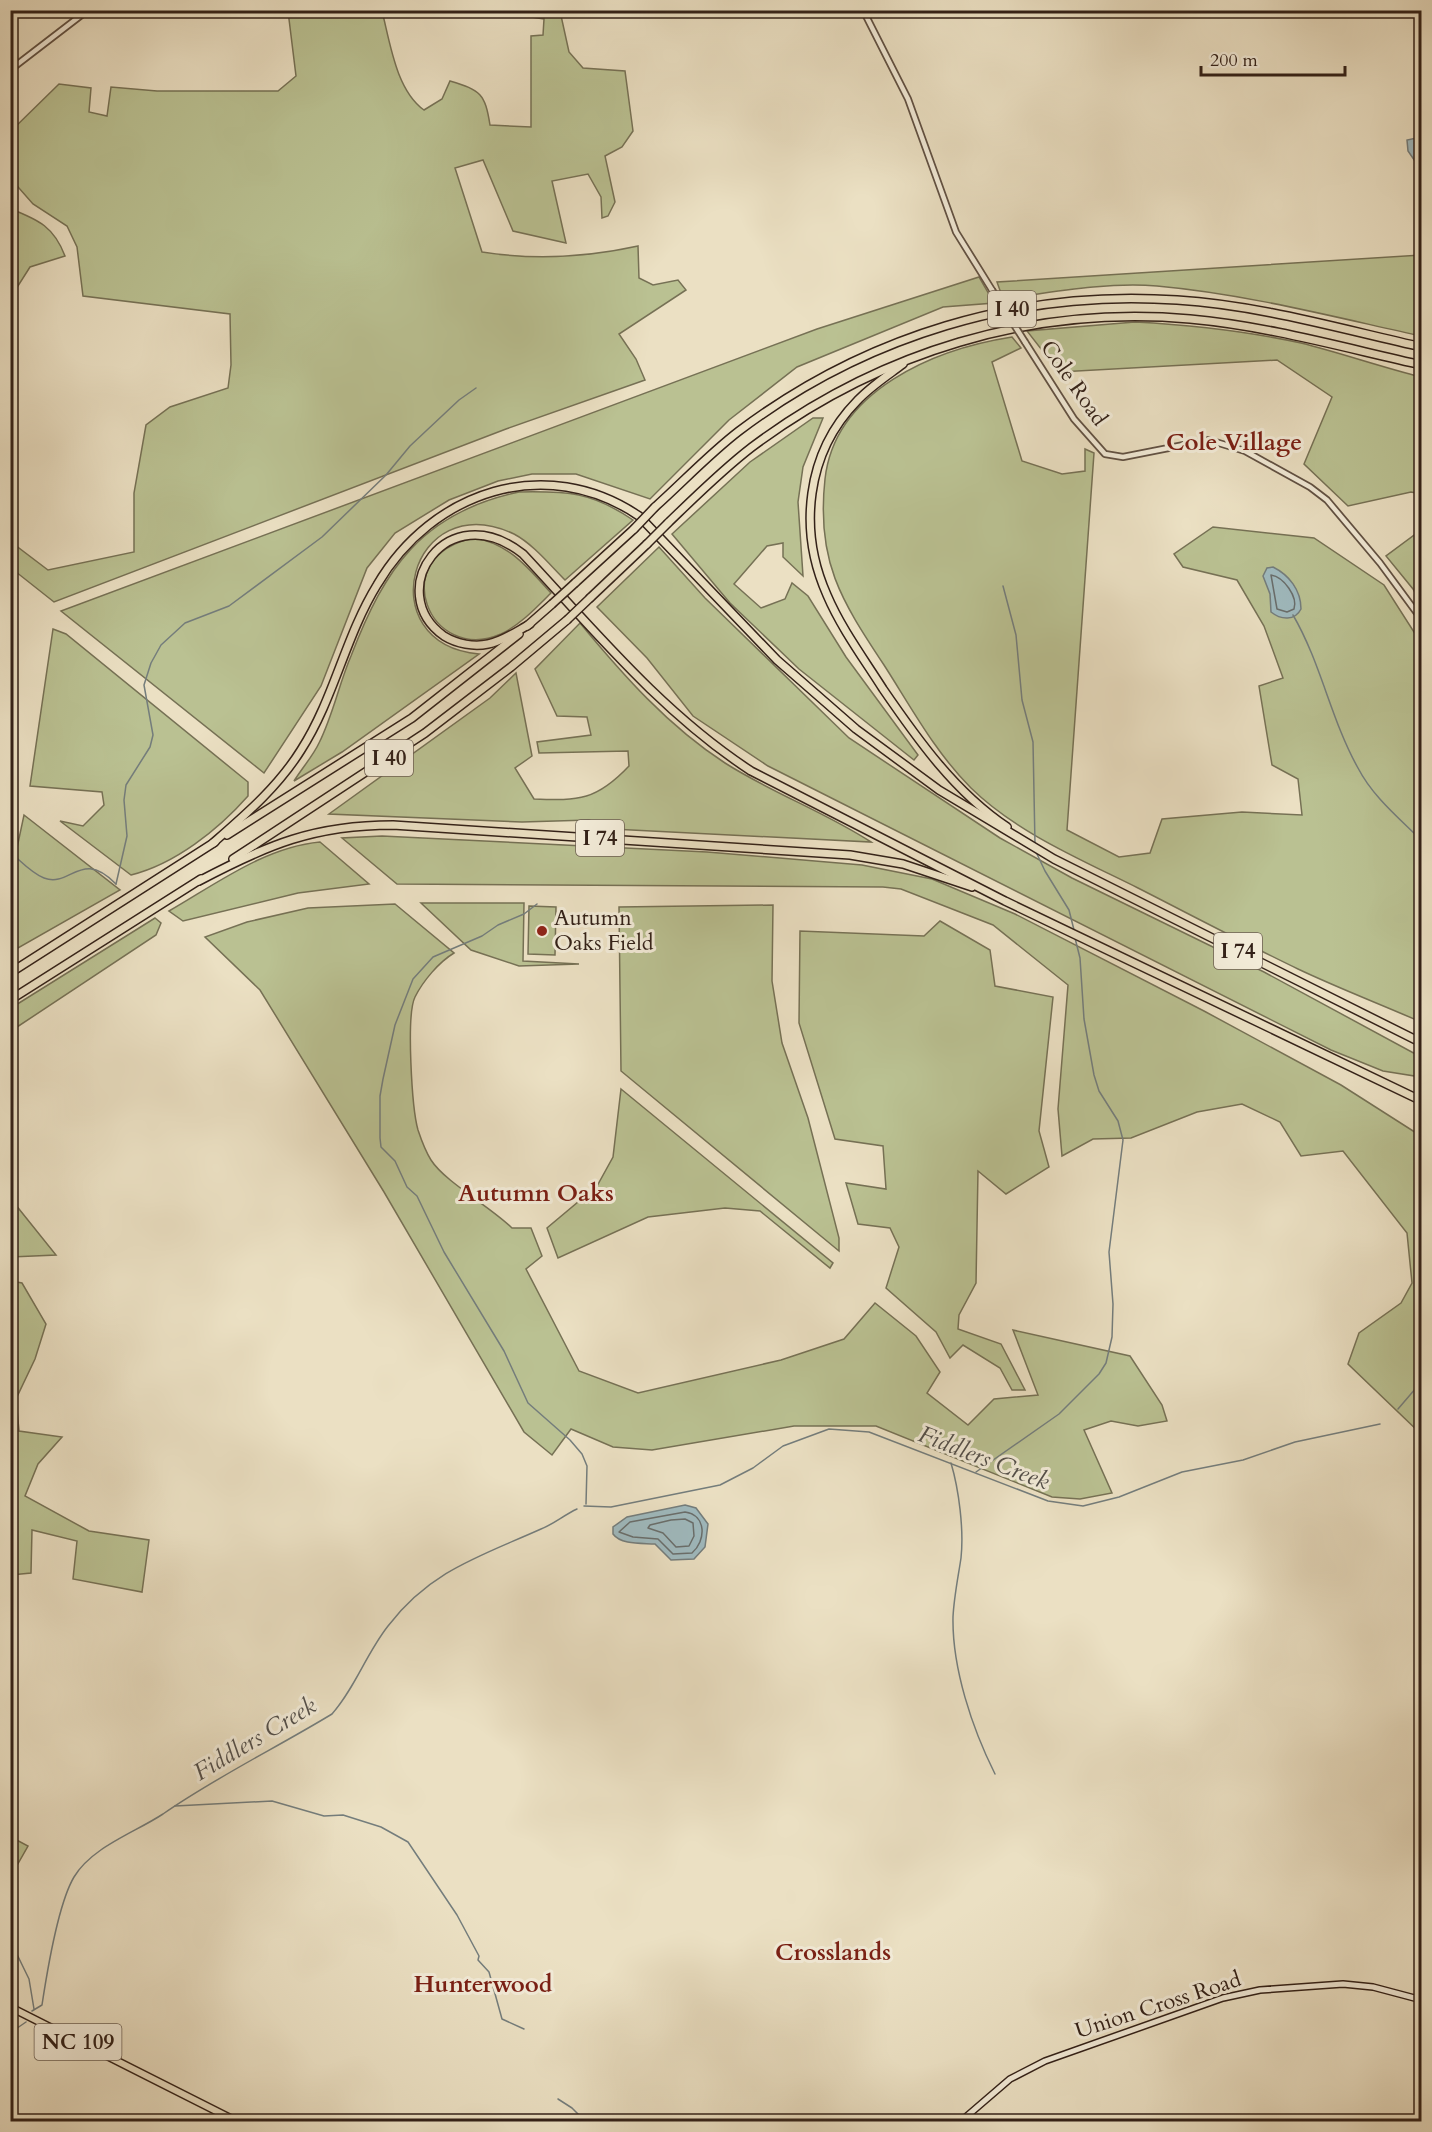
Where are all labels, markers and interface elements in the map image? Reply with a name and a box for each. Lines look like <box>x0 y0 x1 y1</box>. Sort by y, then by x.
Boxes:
scale bar <box>1201 39 1345 77</box>
text: 200 m <box>1210 48 1258 73</box>
road number: I 40 <box>988 291 1036 327</box>
street label: Cole Road <box>1033 334 1115 432</box>
district label: Cole Village <box>1166 426 1302 459</box>
road number: I 40 <box>365 740 413 776</box>
road number: I 74 <box>576 820 624 856</box>
place label: Autumn Oaks Field <box>554 903 654 958</box>
marker: Autumn Oaks Field <box>535 924 549 938</box>
road number: I 74 <box>1214 933 1262 969</box>
district label: Autumn Oaks <box>458 1177 614 1210</box>
water label: Fiddlers Creek <box>914 1418 1054 1498</box>
water label: Fiddlers Creek <box>187 1689 323 1789</box>
district label: Crosslands <box>775 1936 891 1969</box>
street label: Union Cross Road <box>1071 1964 1245 2046</box>
district label: Hunterwood <box>413 1968 553 2001</box>
road number: NC 109 <box>34 2024 122 2060</box>

